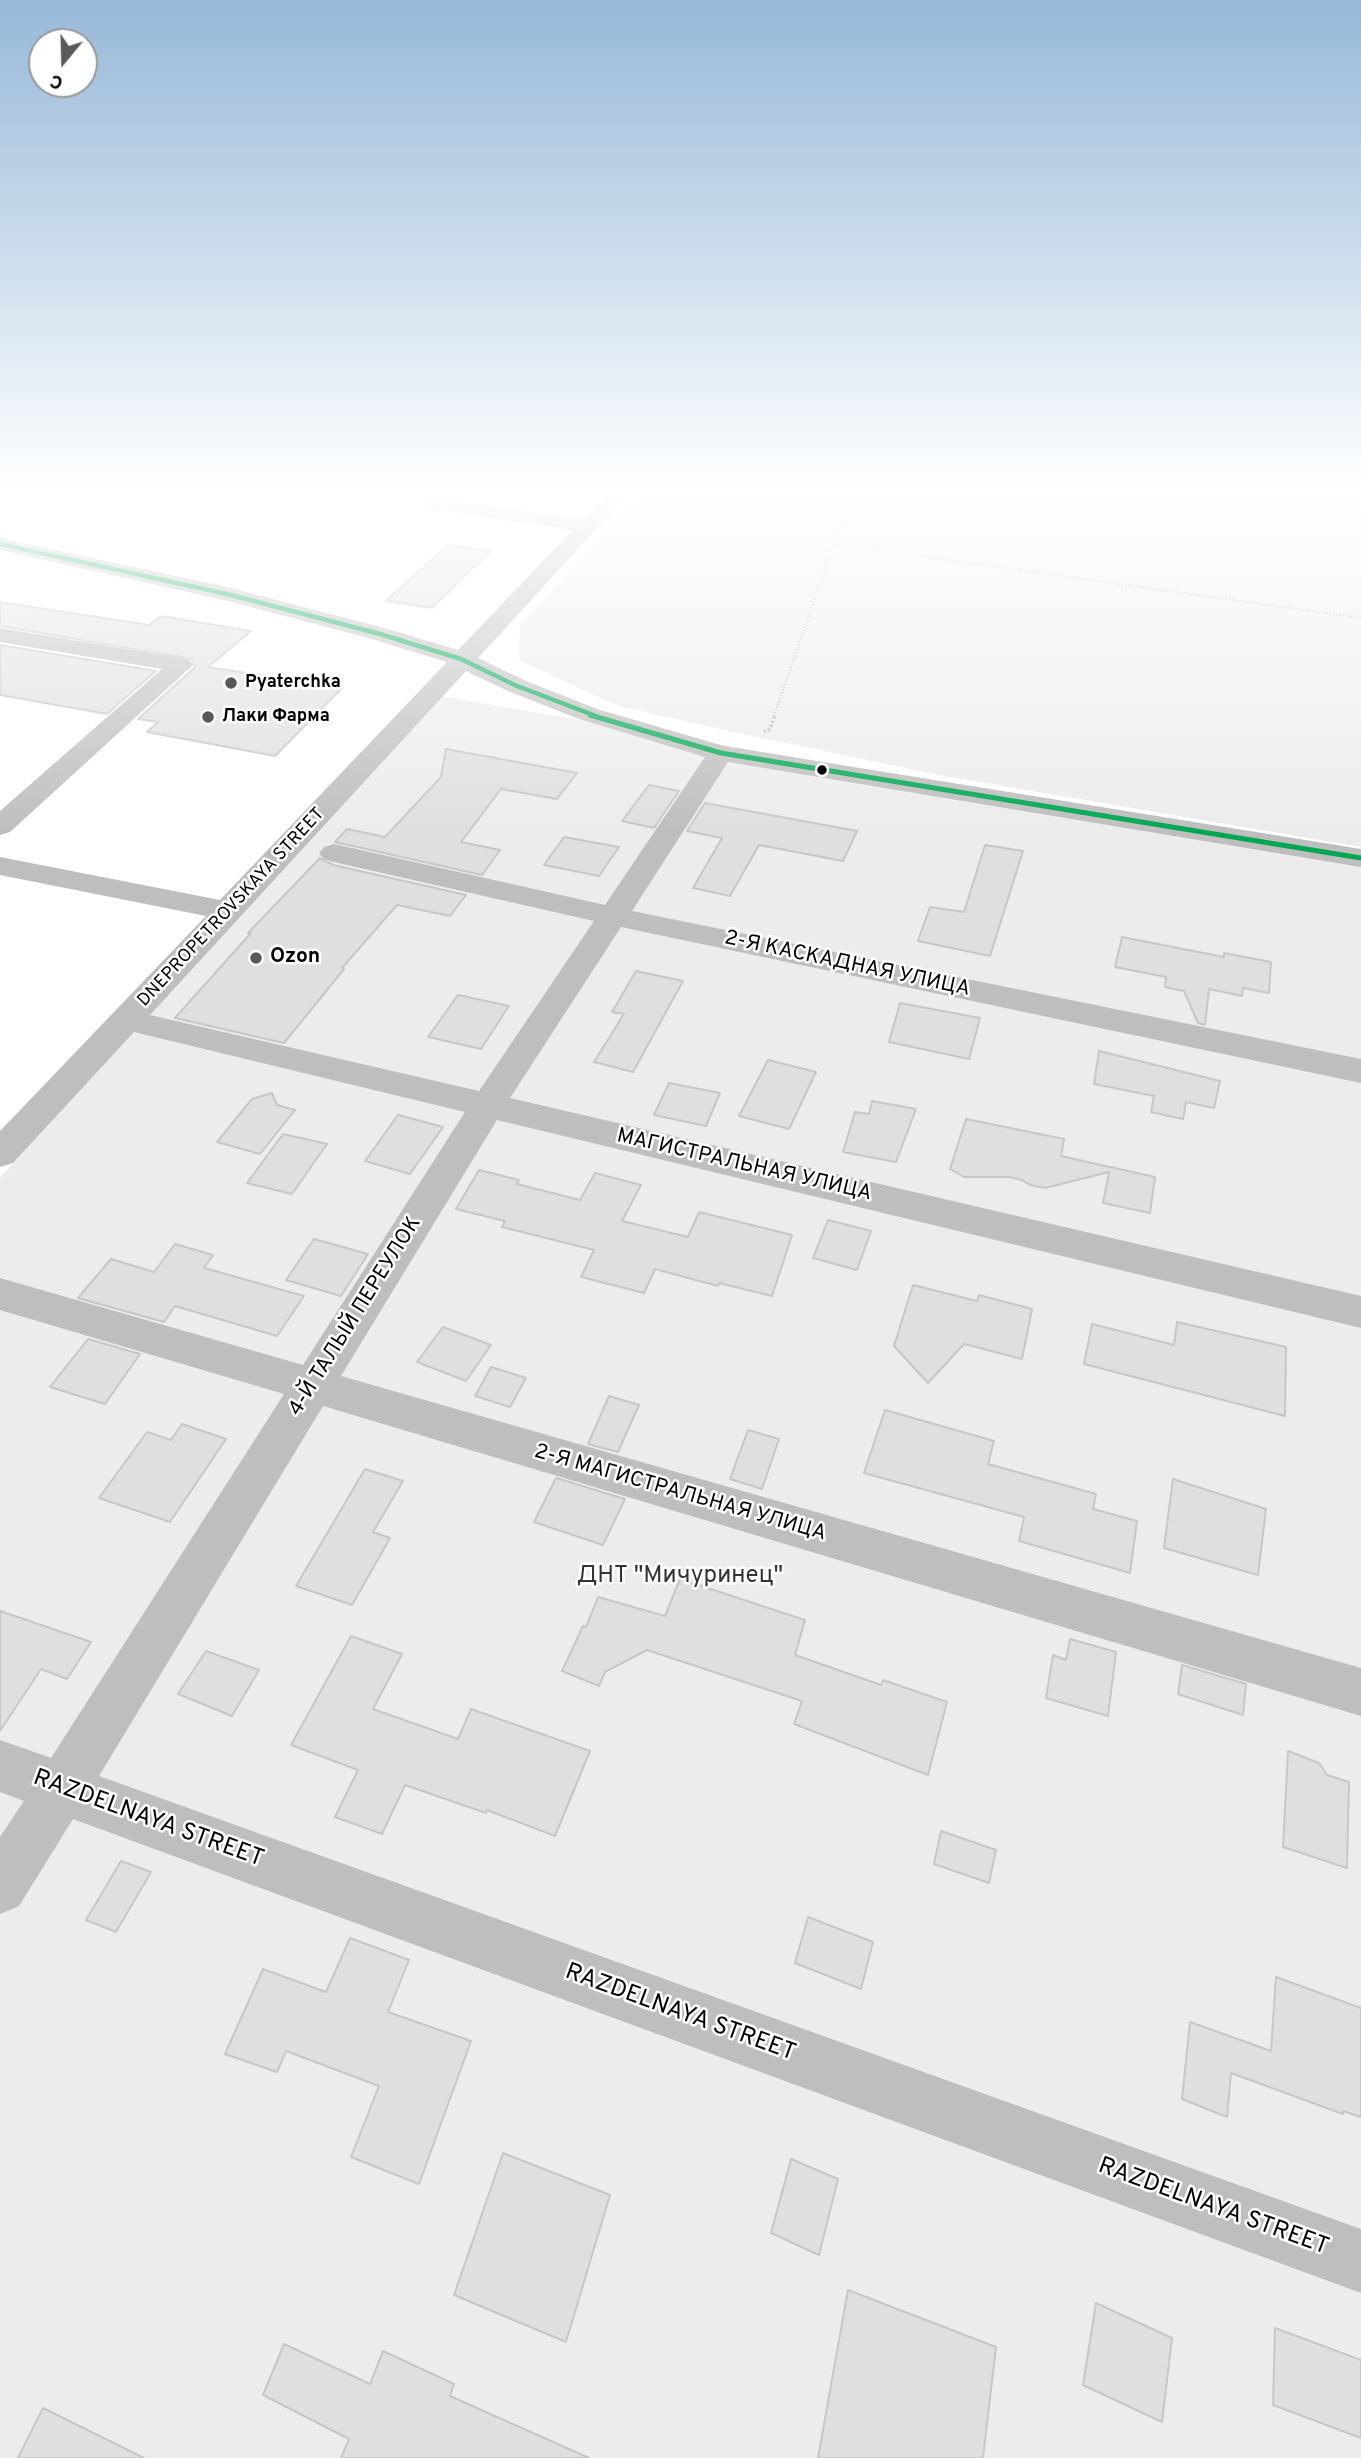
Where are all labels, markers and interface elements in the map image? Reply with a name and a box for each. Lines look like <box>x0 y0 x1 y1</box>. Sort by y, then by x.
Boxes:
north arrow <box>28 28 98 98</box>
text: С <box>47 68 66 94</box>
place label: Pyaterchka <box>245 672 341 694</box>
marker: Pyaterchka <box>223 675 239 691</box>
place label: Лаки Фарма <box>222 706 330 728</box>
marker: Лаки Фарма <box>200 709 216 725</box>
unlabelled marker <box>815 763 829 777</box>
street label: DNEPROPETROVSKAYA STREET <box>134 804 330 1012</box>
street label: 2-Я КАСКАДНАЯ УЛИЦА <box>722 927 972 1003</box>
place label: Ozon <box>270 945 320 971</box>
marker: Ozon <box>248 950 264 966</box>
street label: МАГИСТРАЛЬНАЯ УЛИЦА <box>614 1124 874 1208</box>
street label: 4-Й ТАЛЫЙ ПЕРЕУЛОК <box>284 1213 428 1421</box>
street label: 2-Я МАГИСТРАЛЬНАЯ УЛИЦА <box>531 1440 829 1548</box>
park label: ДНТ "Мичуринец" <box>577 1563 783 1591</box>
street label: RAZDELNAYA STREET <box>29 1765 267 1875</box>
street label: RAZDELNAYA STREET <box>561 1959 799 2069</box>
street label: RAZDELNAYA STREET <box>1094 2153 1332 2263</box>

